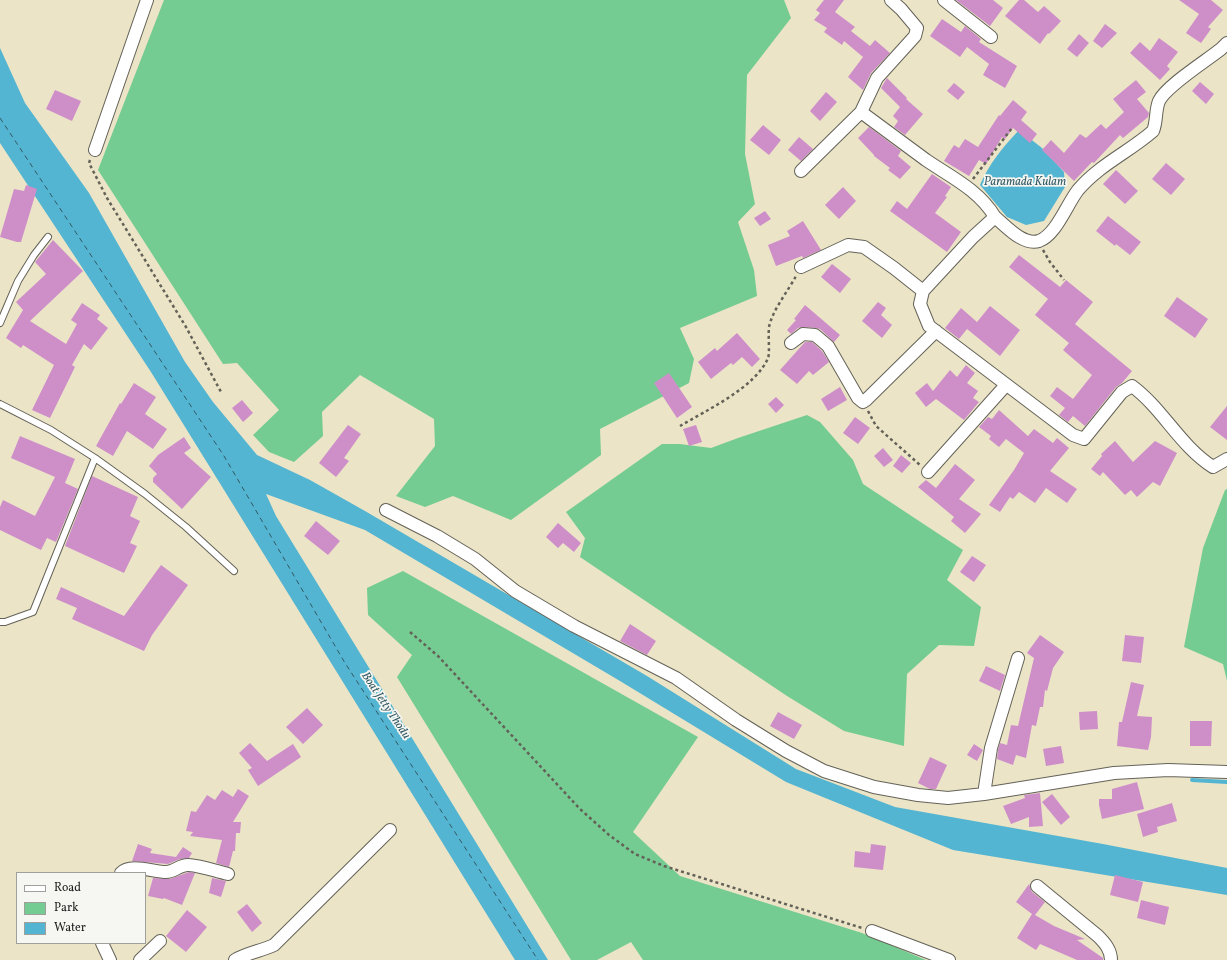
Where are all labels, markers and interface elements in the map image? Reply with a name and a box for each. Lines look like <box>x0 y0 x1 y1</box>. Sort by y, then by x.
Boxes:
water label: Paramada Kulam <box>984 176 1066 190</box>
water label: Boat Jetty Thodu <box>357 670 413 742</box>
legend <box>16 872 146 944</box>
text: Road <box>54 880 81 896</box>
text: Park <box>54 900 79 916</box>
text: Water <box>54 920 86 936</box>

